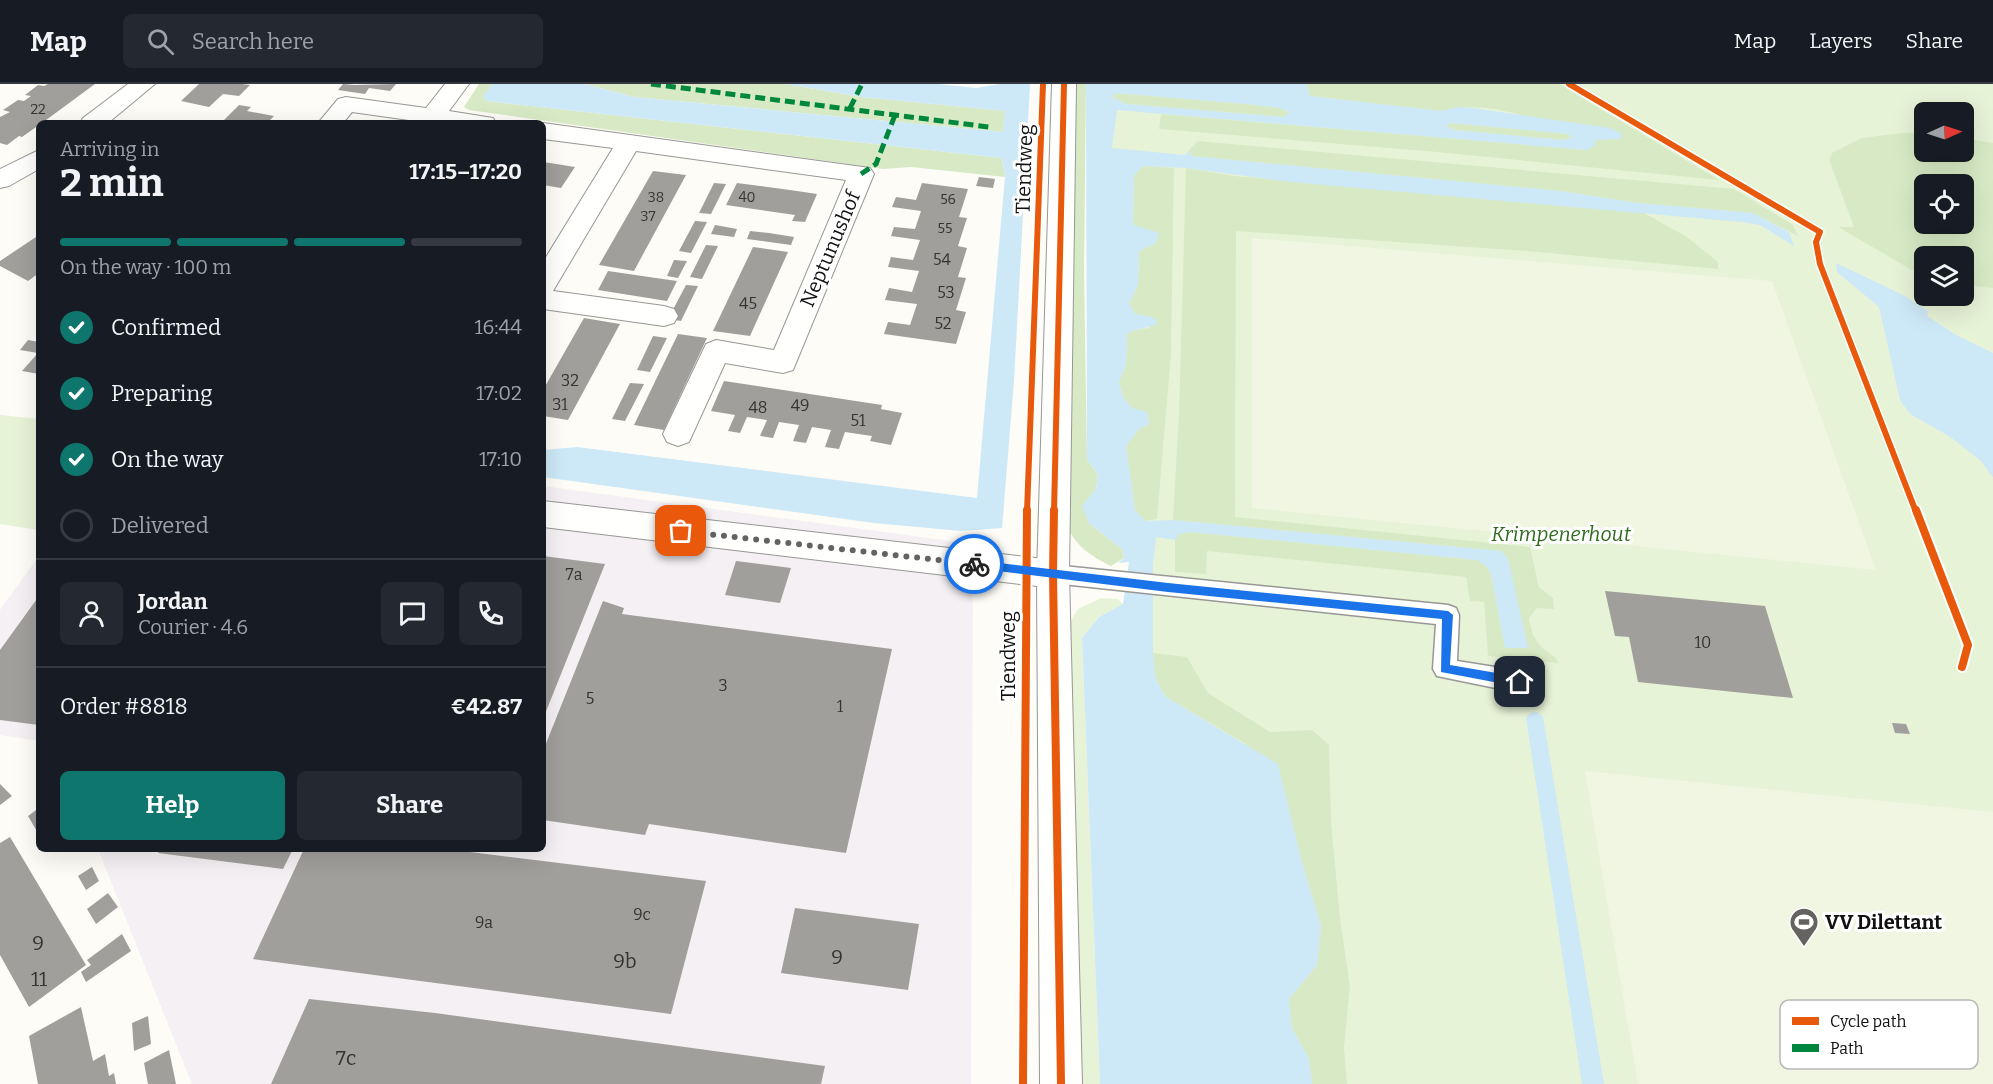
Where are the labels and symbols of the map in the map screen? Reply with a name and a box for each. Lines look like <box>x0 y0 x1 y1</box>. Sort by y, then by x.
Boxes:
house number: 22 <box>30 101 46 118</box>
north arrow <box>1914 102 1974 162</box>
street label: Tiendweg <box>1010 124 1038 214</box>
street label: Neptunushof <box>795 186 866 311</box>
house number: 38 <box>648 189 664 206</box>
house number: 40 <box>738 189 756 206</box>
house number: 56 <box>940 191 956 208</box>
house number: 37 <box>640 208 656 225</box>
house number: 55 <box>938 220 952 237</box>
house number: 54 <box>933 250 952 269</box>
house number: 53 <box>937 283 955 302</box>
house number: 45 <box>739 294 757 313</box>
house number: 52 <box>935 314 951 333</box>
house number: 32 <box>561 371 579 390</box>
house number: 31 <box>552 395 568 414</box>
house number: 49 <box>791 396 809 415</box>
house number: 48 <box>749 398 767 417</box>
house number: 51 <box>851 411 866 430</box>
pin <box>655 505 706 556</box>
park label: Krimpenerhout <box>1491 522 1632 546</box>
courier <box>944 534 1004 594</box>
house number: 7a <box>566 565 583 584</box>
street label: Tiendweg <box>996 611 1020 701</box>
house number: 10 <box>1695 633 1711 652</box>
pin <box>1494 656 1545 707</box>
house number: 3 <box>718 676 728 695</box>
house number: 5 <box>586 689 594 708</box>
house number: 1 <box>837 697 844 716</box>
house number: 9c <box>633 905 651 924</box>
sports icon: VV Dilettant <box>1788 906 1820 948</box>
place label: VV Dilettant <box>1825 910 1942 934</box>
house number: 9a <box>475 913 493 932</box>
house number: 9 <box>32 931 44 955</box>
house number: 9 <box>831 945 843 969</box>
house number: 9b <box>613 949 637 973</box>
house number: 11 <box>31 967 47 991</box>
legend <box>1780 1000 1978 1069</box>
text: Cycle path <box>1830 1012 1906 1031</box>
text: Path <box>1830 1039 1864 1058</box>
house number: 7c <box>336 1046 356 1070</box>

